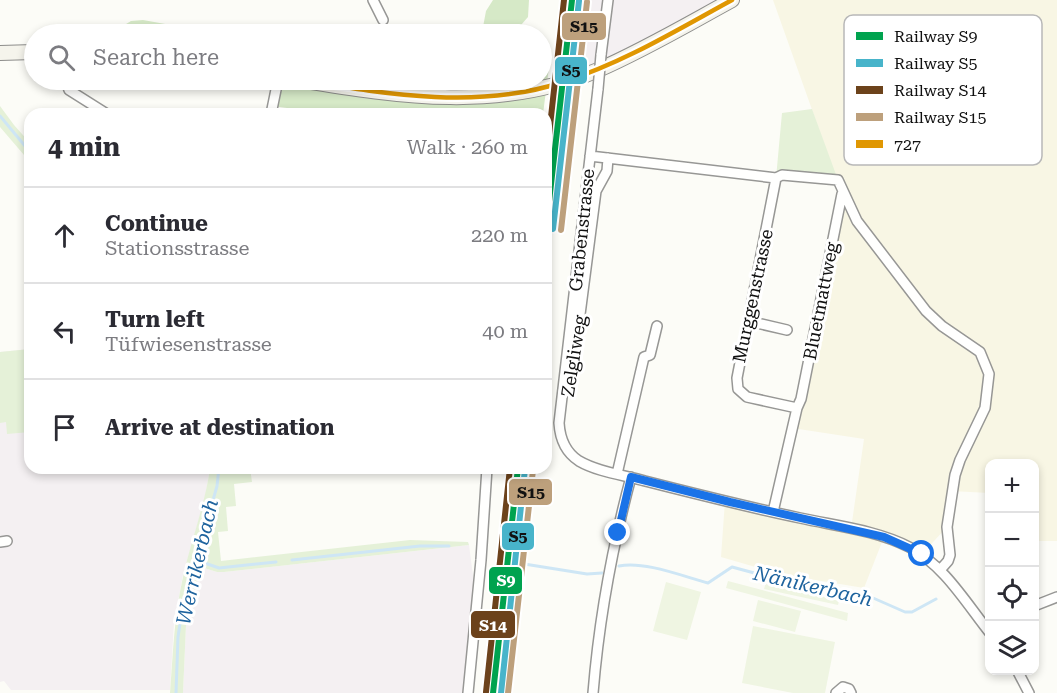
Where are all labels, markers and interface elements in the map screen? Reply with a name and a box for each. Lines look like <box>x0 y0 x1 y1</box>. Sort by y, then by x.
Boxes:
line badge: S15 <box>561 12 607 41</box>
legend <box>844 15 1042 165</box>
text: S15 <box>570 17 598 36</box>
search box <box>24 24 552 90</box>
text: Railway S9 <box>894 27 977 46</box>
icon: search <box>45 41 78 74</box>
text: Search here <box>93 45 219 70</box>
text: Railway S5 <box>894 54 977 73</box>
line badge: S5 <box>554 56 588 85</box>
text: S5 <box>561 61 581 80</box>
text: Railway S14 <box>894 81 986 100</box>
text: Railway S15 <box>894 108 986 127</box>
text: 4 min <box>48 132 120 162</box>
text: Walk · 260 m <box>407 135 528 159</box>
text: 727 <box>894 135 921 154</box>
street label: Grabenstrasse <box>565 167 598 292</box>
text: Continue <box>105 211 208 236</box>
icon: ahead <box>48 219 81 252</box>
text: 220 m <box>471 223 528 247</box>
street label: Murggenstrasse <box>728 227 777 365</box>
text: Stationsstrasse <box>105 236 249 260</box>
street label: Bluetmattweg <box>799 239 842 362</box>
text: Turn left <box>105 307 205 332</box>
street label: Zelgliweg <box>557 313 590 398</box>
icon: left <box>48 315 81 348</box>
text: 40 m <box>482 319 528 343</box>
text: Tüfwiesenstrasse <box>105 332 272 356</box>
icon: arrive <box>48 411 81 444</box>
text: Arrive at destination <box>105 415 334 440</box>
map controls <box>985 459 1039 675</box>
button: + <box>985 459 1039 513</box>
line badge: S15 <box>508 478 553 506</box>
text: S15 <box>517 483 545 502</box>
water label: Werrikerbach <box>171 497 223 627</box>
button: − <box>985 513 1039 567</box>
route end <box>604 519 630 545</box>
line badge: S5 <box>501 522 535 551</box>
text: S5 <box>508 527 528 546</box>
route start <box>908 540 934 566</box>
water label: Nänikerbach <box>750 560 875 611</box>
line badge: S9 <box>488 566 523 595</box>
button: locate <box>985 567 1039 621</box>
text: S9 <box>496 571 516 590</box>
line badge: S14 <box>470 610 516 639</box>
text: S14 <box>479 616 507 635</box>
button: layers <box>985 621 1039 675</box>

